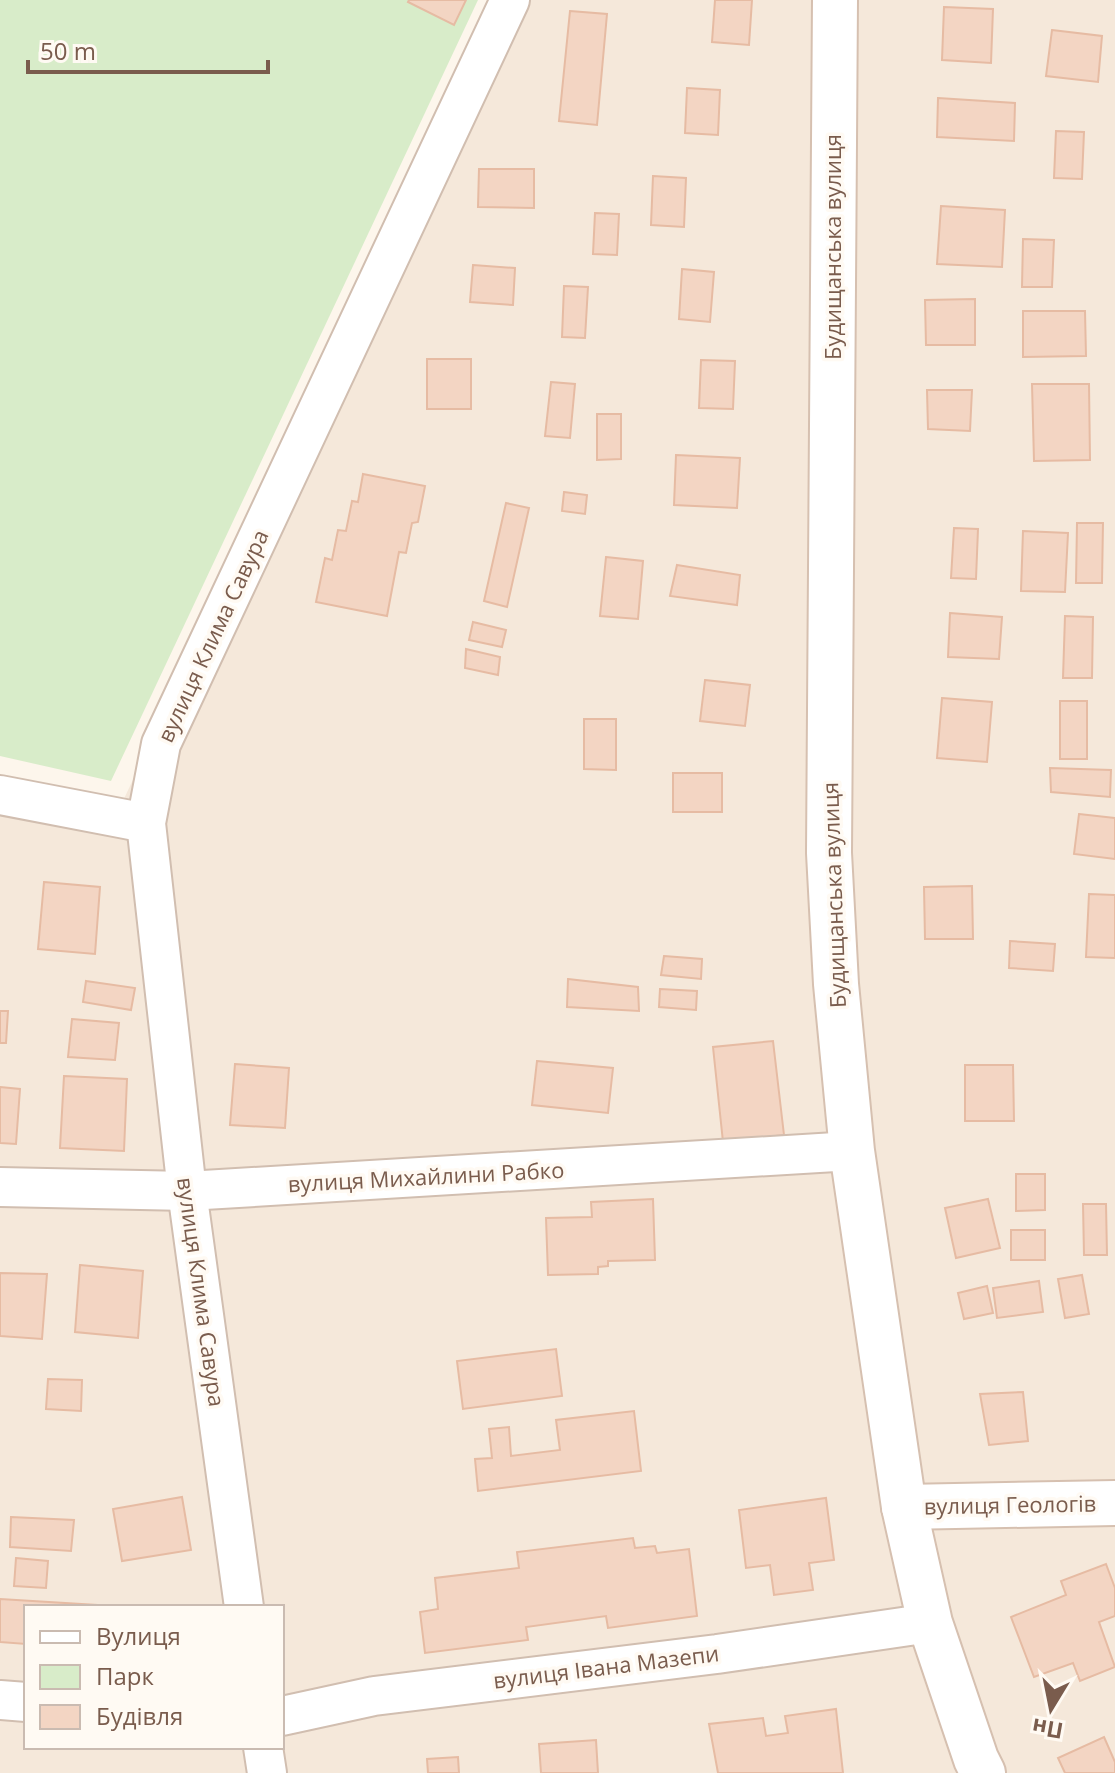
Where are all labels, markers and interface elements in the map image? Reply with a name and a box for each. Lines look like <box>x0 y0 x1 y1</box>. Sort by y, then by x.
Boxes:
scale bar <box>28 24 268 74</box>
text: 50 m <box>40 34 96 67</box>
street label: Будищанська вулиця <box>817 134 847 360</box>
street label: вулиця Клима Савура <box>150 524 275 747</box>
street label: Будищанська вулиця <box>814 782 852 1008</box>
street label: вулиця Михайлини Рабко <box>287 1154 565 1198</box>
street label: вулиця Клима Савура <box>171 1175 233 1409</box>
street label: вулиця Геологів <box>924 1487 1096 1521</box>
legend <box>24 1605 284 1749</box>
text: Вулиця <box>96 1619 181 1652</box>
street label: вулиця Івана Мазепи <box>491 1637 721 1695</box>
text: Парк <box>96 1659 154 1692</box>
north arrow <box>1011 1669 1091 1749</box>
text: Будівля <box>96 1699 183 1732</box>
text: Пн <box>1029 1712 1065 1747</box>

